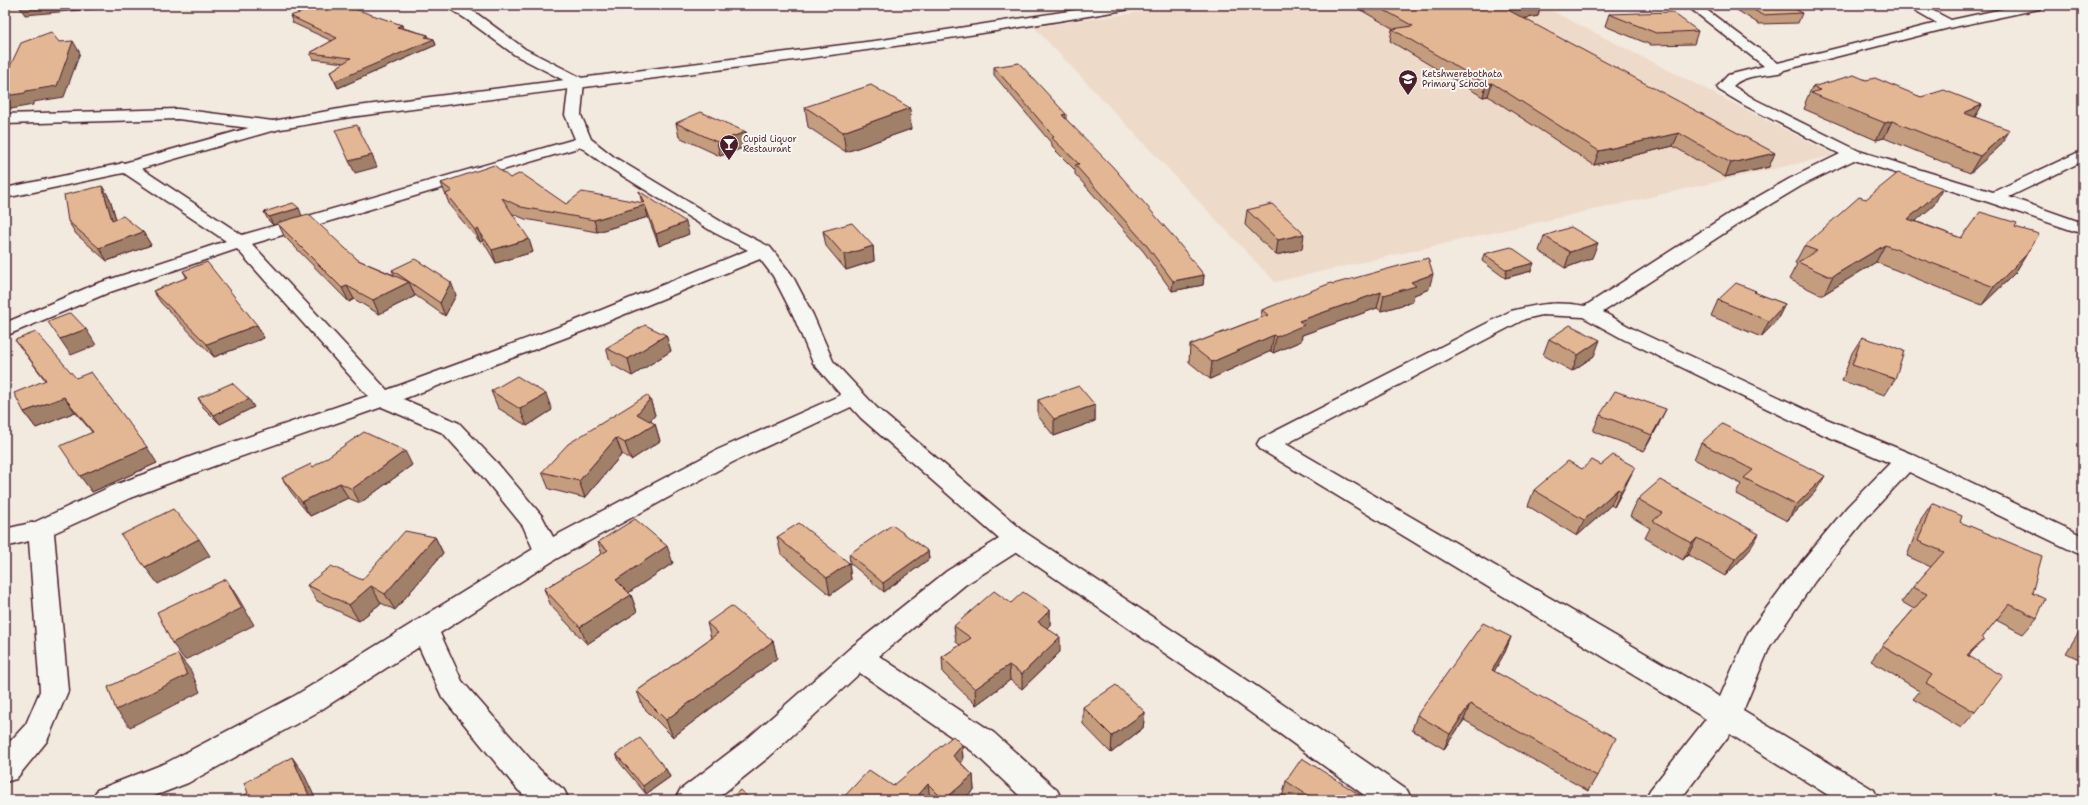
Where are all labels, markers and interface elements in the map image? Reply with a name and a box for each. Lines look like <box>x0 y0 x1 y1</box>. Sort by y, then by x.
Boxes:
school or university icon: Ketshwerebothata Primary School <box>1397 68 1419 96</box>
place label: Ketshwerebothata Primary School <box>1422 68 1503 90</box>
bar icon: Cupid Liquor Restaurant <box>718 133 740 161</box>
place label: Cupid Liquor Restaurant <box>743 133 797 155</box>

